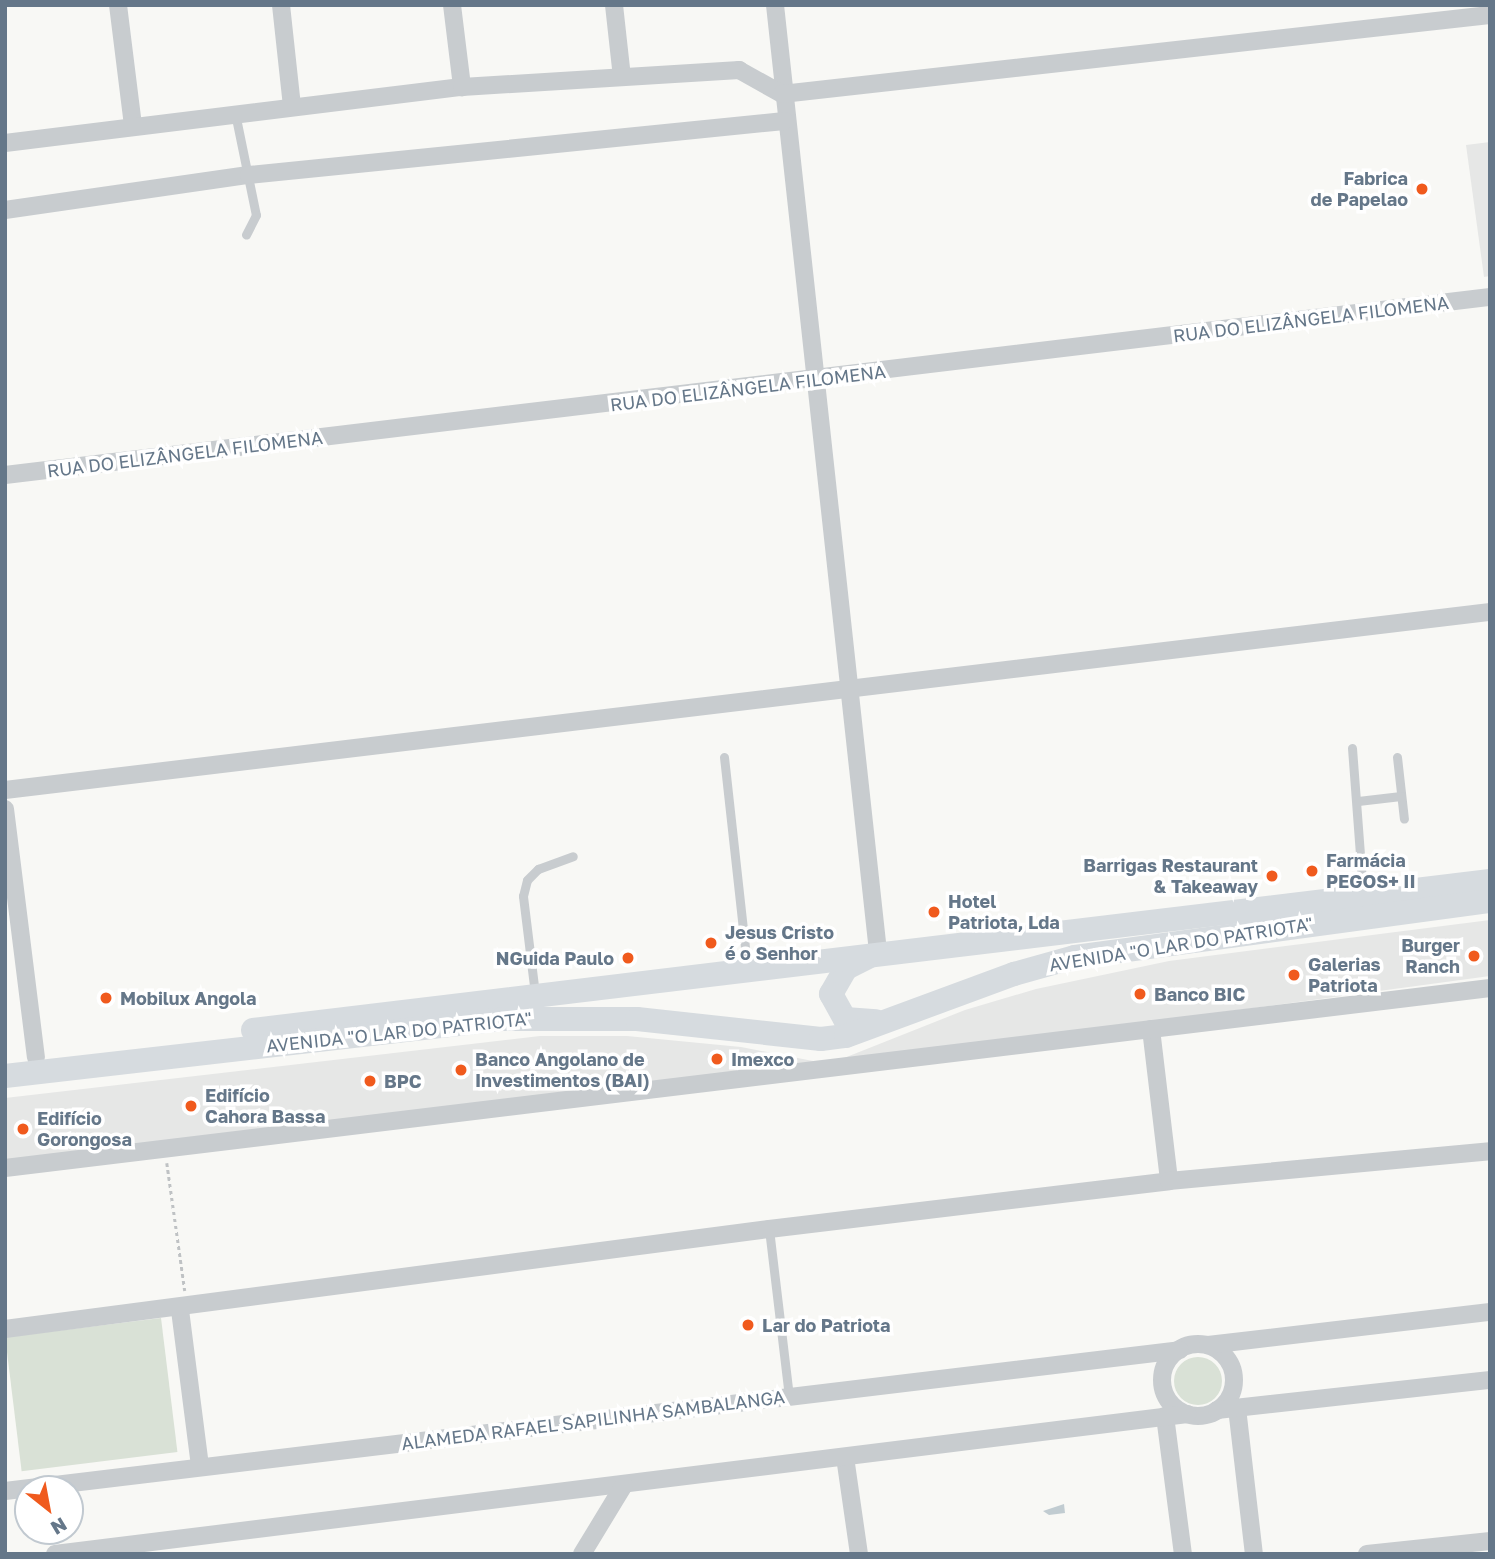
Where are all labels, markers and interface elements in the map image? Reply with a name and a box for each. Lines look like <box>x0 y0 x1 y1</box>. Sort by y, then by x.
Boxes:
place label: Fabrica de Papelao <box>1311 168 1408 210</box>
marker: Fabrica de Papelao <box>1414 181 1430 197</box>
street label: RUA DO ELIZÂNGELA FILOMENA <box>1172 291 1450 347</box>
street label: RUA DO ELIZÂNGELA FILOMENA <box>609 360 887 416</box>
street label: RUA DO ELIZÂNGELA FILOMENA <box>46 426 324 482</box>
place label: Farmácia PEGOS+ II <box>1326 850 1416 892</box>
place label: Barrigas Restaurant & Takeaway <box>1083 855 1258 898</box>
marker: Farmácia PEGOS+ II <box>1304 863 1320 879</box>
marker: Barrigas Restaurant & Takeaway <box>1264 868 1280 884</box>
place label: Hotel Patriota, Lda <box>948 891 1060 934</box>
marker: Hotel Patriota, Lda <box>926 904 942 920</box>
street label: AVENIDA "O LAR DO PATRIOTA" <box>1048 912 1314 976</box>
place label: Jesus Cristo é o Senhor <box>725 922 834 964</box>
marker: Jesus Cristo é o Senhor <box>703 935 719 951</box>
place label: Burger Ranch <box>1401 935 1460 978</box>
place label: NGuida Paulo <box>496 947 614 969</box>
marker: Burger Ranch <box>1466 948 1482 964</box>
marker: NGuida Paulo <box>620 950 636 966</box>
place label: Galerias Patriota <box>1308 954 1381 996</box>
marker: Galerias Patriota <box>1286 967 1302 983</box>
place label: Banco BIC <box>1154 983 1245 1005</box>
marker: Banco BIC <box>1132 986 1148 1002</box>
place label: Mobilux Angola <box>120 987 257 1009</box>
marker: Mobilux Angola <box>98 990 114 1006</box>
street label: AVENIDA "O LAR DO PATRIOTA" <box>265 1007 533 1057</box>
place label: Imexco <box>731 1048 794 1070</box>
place label: Banco Angolano de Investimentos (BAI) <box>475 1049 650 1092</box>
marker: Imexco <box>709 1051 725 1067</box>
marker: Banco Angolano de Investimentos (BAI) <box>453 1062 469 1078</box>
place label: BPC <box>384 1070 422 1092</box>
marker: BPC <box>362 1073 378 1089</box>
place label: Edifício Cahora Bassa <box>205 1085 325 1128</box>
marker: Edifício Cahora Bassa <box>183 1098 199 1114</box>
place label: Edifício Gorongosa <box>37 1108 132 1150</box>
marker: Edifício Gorongosa <box>15 1121 31 1137</box>
place label: Lar do Patriota <box>762 1314 891 1336</box>
marker: Lar do Patriota <box>740 1317 756 1333</box>
street label: ALAMEDA RAFAEL SAPILINHA SAMBALANGA <box>400 1386 786 1454</box>
north arrow <box>14 1475 84 1545</box>
text: N <box>47 1513 71 1540</box>

